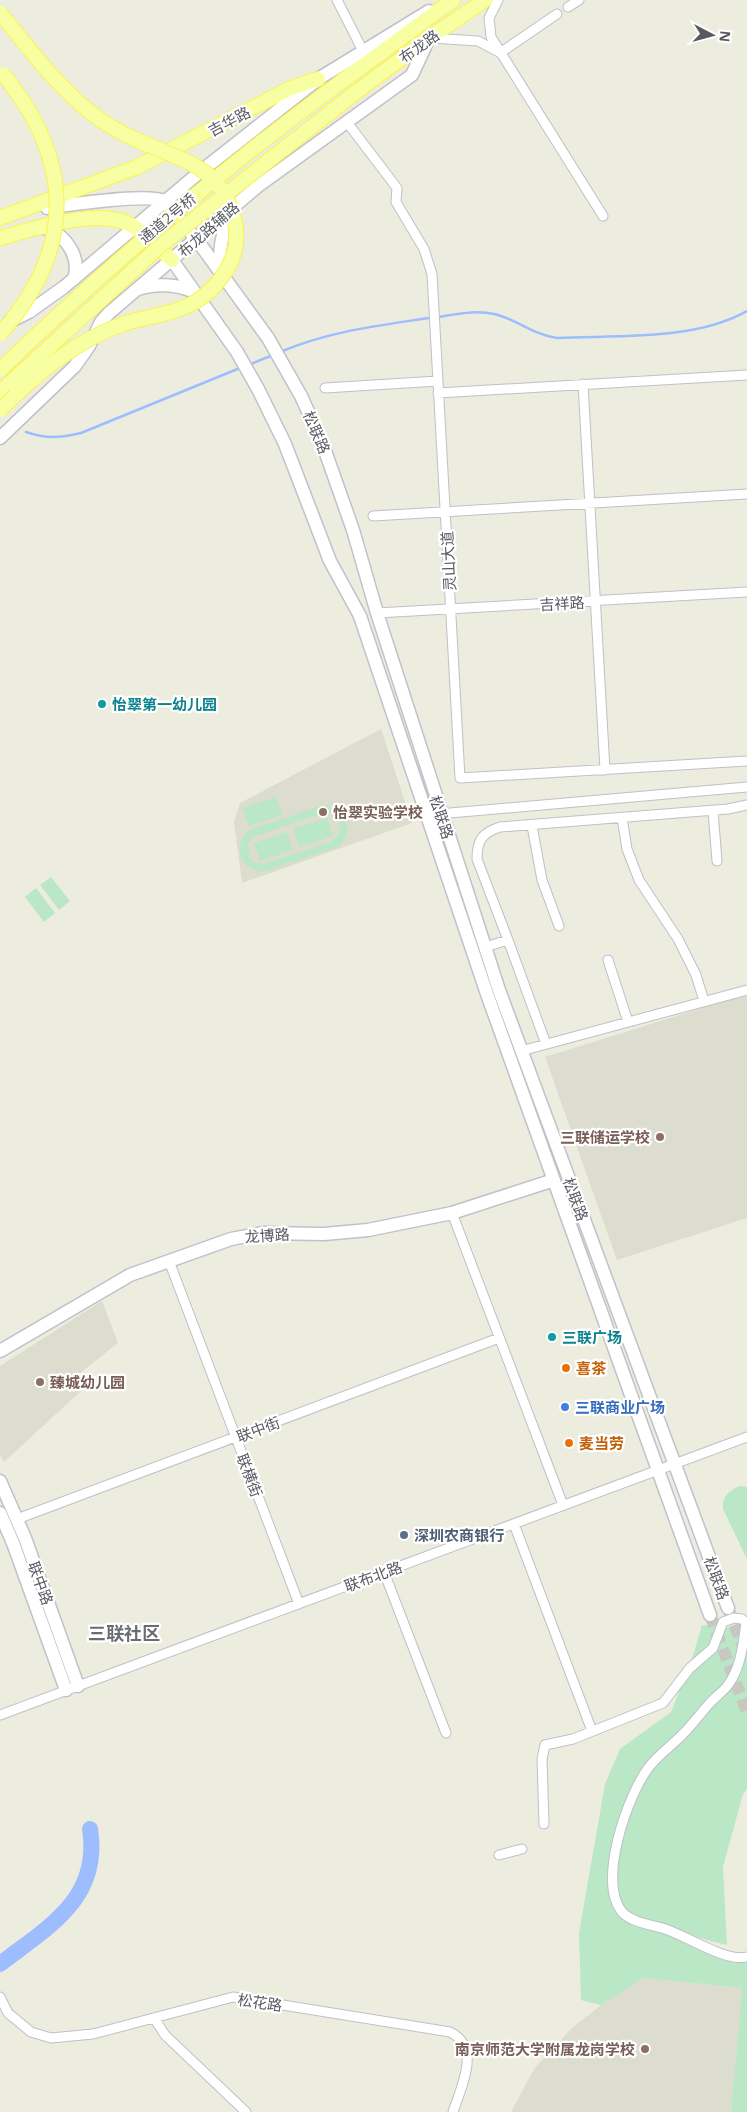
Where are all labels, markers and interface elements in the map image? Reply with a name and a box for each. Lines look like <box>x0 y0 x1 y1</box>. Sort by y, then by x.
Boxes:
north arrow <box>687 10 737 60</box>
street label: 布龙路 <box>395 25 443 67</box>
text: N <box>715 30 735 43</box>
street label: 吉华路 <box>204 102 254 140</box>
street label: 通道2号桥 <box>134 188 200 248</box>
street label: 布龙路辅路 <box>173 197 243 261</box>
street label: 松联路 <box>299 407 335 457</box>
street label: 灵山大道 <box>436 531 460 591</box>
street label: 吉祥路 <box>539 592 585 614</box>
place label: 怡翠第一幼儿园 <box>112 694 217 714</box>
marker: 怡翠第一幼儿园 <box>96 698 108 710</box>
street label: 松联路 <box>426 793 458 841</box>
place label: 怡翠实验学校 <box>333 802 423 822</box>
marker: 怡翠实验学校 <box>317 806 329 818</box>
place label: 三联储运学校 <box>560 1127 650 1147</box>
marker: 三联储运学校 <box>654 1131 666 1143</box>
street label: 松联路 <box>559 1174 593 1224</box>
street label: 龙博路 <box>244 1223 290 1247</box>
place label: 三联广场 <box>562 1327 622 1347</box>
marker: 三联广场 <box>546 1331 558 1343</box>
place label: 喜茶 <box>576 1358 607 1378</box>
marker: 喜茶 <box>560 1362 572 1374</box>
place label: 臻城幼儿园 <box>50 1372 125 1392</box>
marker: 臻城幼儿园 <box>34 1376 46 1388</box>
place label: 三联商业广场 <box>575 1397 665 1417</box>
marker: 三联商业广场 <box>559 1401 571 1413</box>
street label: 联中街 <box>233 1412 283 1446</box>
place label: 麦当劳 <box>579 1433 624 1453</box>
marker: 麦当劳 <box>563 1437 575 1449</box>
street label: 联横街 <box>233 1450 267 1500</box>
place label: 深圳农商银行 <box>414 1525 504 1545</box>
marker: 深圳农商银行 <box>398 1529 410 1541</box>
street label: 松联路 <box>700 1553 734 1603</box>
street label: 联布北路 <box>341 1556 405 1596</box>
street label: 联中路 <box>24 1558 58 1608</box>
district label: 三联社区 <box>88 1621 160 1645</box>
street label: 松花路 <box>236 1989 284 2015</box>
place label: 南京师范大学附属龙岗学校 <box>455 2039 635 2059</box>
marker: 南京师范大学附属龙岗学校 <box>639 2043 651 2055</box>

